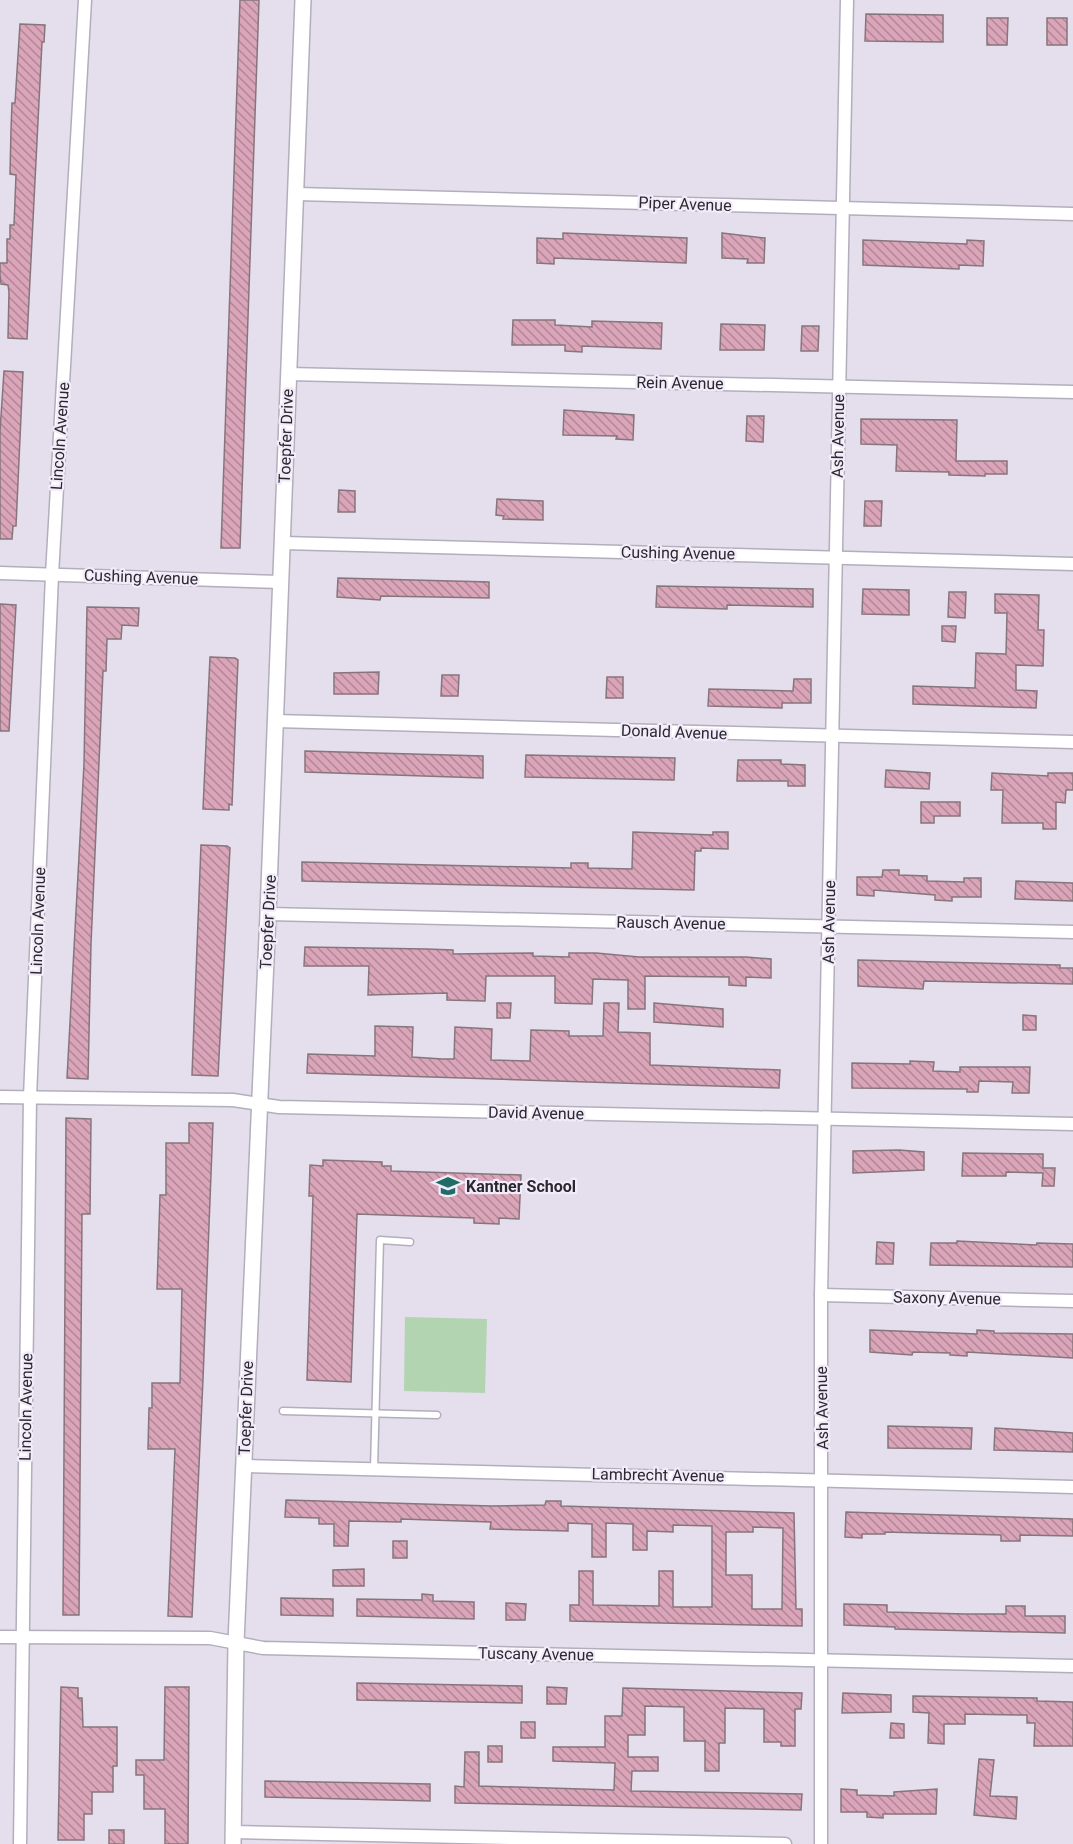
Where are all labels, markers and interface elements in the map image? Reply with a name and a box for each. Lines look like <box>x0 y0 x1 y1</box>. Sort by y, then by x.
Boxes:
street label: Piper Avenue <box>638 193 732 215</box>
street label: Rein Avenue <box>636 373 724 393</box>
street label: Lincoln Avenue <box>47 382 73 490</box>
street label: Toepfer Drive <box>275 388 297 484</box>
street label: Ash Avenue <box>828 394 848 478</box>
street label: Cushing Avenue <box>621 543 735 563</box>
street label: Cushing Avenue <box>84 566 198 588</box>
street label: Donald Avenue <box>621 721 727 743</box>
street label: Lincoln Avenue <box>27 867 49 975</box>
street label: Toepfer Drive <box>256 874 280 970</box>
street label: Ash Avenue <box>819 880 839 964</box>
street label: Rausch Avenue <box>616 913 726 933</box>
street label: David Avenue <box>488 1103 584 1123</box>
school or university icon: Kantner School <box>435 1173 461 1199</box>
place label: Kantner School <box>466 1177 576 1196</box>
street label: Saxony Avenue <box>893 1288 1001 1308</box>
street label: Lincoln Avenue <box>16 1353 36 1461</box>
street label: Toepfer Drive <box>235 1360 257 1456</box>
street label: Ash Avenue <box>812 1366 832 1450</box>
street label: Lambrecht Avenue <box>591 1464 725 1486</box>
street label: Tuscany Avenue <box>478 1643 594 1665</box>

